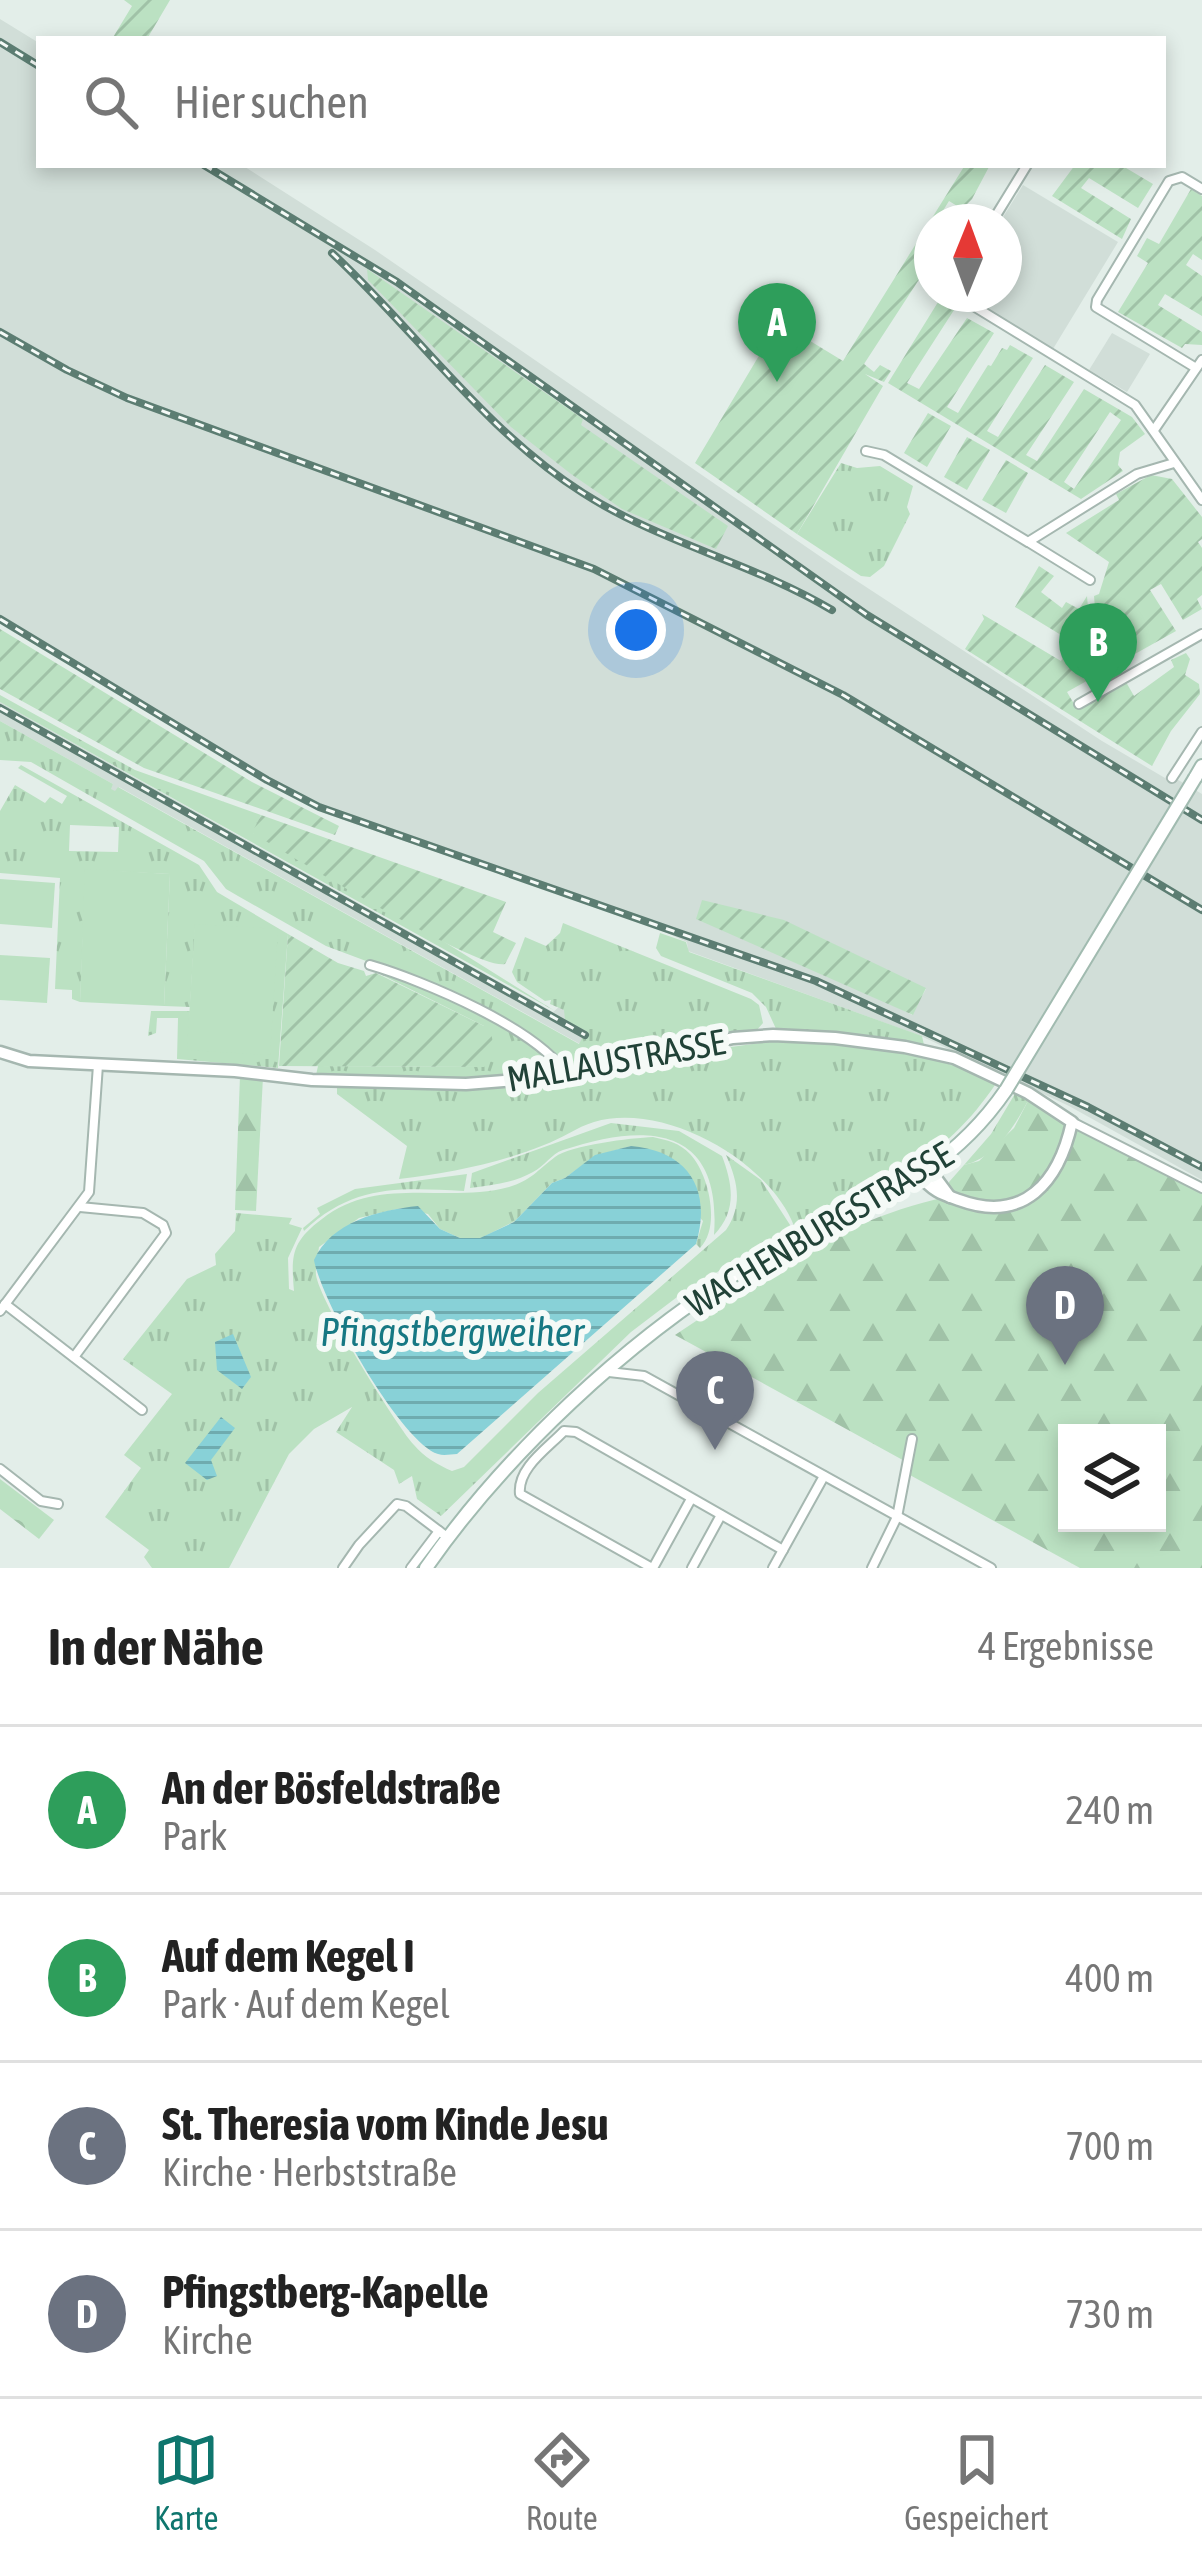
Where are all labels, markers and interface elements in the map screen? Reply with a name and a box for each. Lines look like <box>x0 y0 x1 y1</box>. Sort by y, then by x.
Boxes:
search box <box>36 36 1166 168</box>
icon: search <box>78 69 144 135</box>
text: Hier suchen <box>174 76 369 128</box>
north arrow <box>914 204 1022 312</box>
pin: A <box>738 283 816 382</box>
your location <box>606 600 666 660</box>
pin: B <box>1059 603 1137 702</box>
street label: MALLAUSTRASSE <box>504 1020 728 1100</box>
street label: WACHENBURGSTRASSE <box>678 1133 960 1325</box>
pin: D <box>1026 1266 1104 1365</box>
water label: Pfingstbergweiher <box>320 1310 585 1354</box>
pin: C <box>676 1351 754 1450</box>
map controls <box>1058 1424 1166 1532</box>
button: layers <box>1058 1424 1166 1532</box>
text: In der Nähe <box>48 1617 264 1676</box>
text: 4 Ergebnisse <box>978 1624 1154 1668</box>
text: An der Bösfeldstraße <box>162 1762 501 1814</box>
text: A <box>77 1788 97 1832</box>
text: 240 m <box>1066 1788 1154 1832</box>
text: Park <box>162 1814 227 1858</box>
text: Auf dem Kegel I <box>162 1930 415 1982</box>
text: B <box>78 1956 96 2000</box>
text: 400 m <box>1066 1956 1154 2000</box>
text: Park · Auf dem Kegel <box>162 1982 450 2026</box>
text: St. Theresia vom Kinde Jesu <box>162 2098 609 2150</box>
text: C <box>78 2124 96 2168</box>
text: 700 m <box>1066 2124 1154 2168</box>
text: Kirche · Herbststraße <box>162 2150 457 2194</box>
text: Pfingstberg-Kapelle <box>162 2266 489 2318</box>
text: D <box>76 2292 98 2336</box>
text: 730 m <box>1066 2292 1154 2336</box>
text: Kirche <box>162 2318 253 2362</box>
tab: Karte <box>153 2427 219 2537</box>
tab: Route <box>526 2427 598 2537</box>
tab: Gespeichert <box>904 2427 1049 2537</box>

